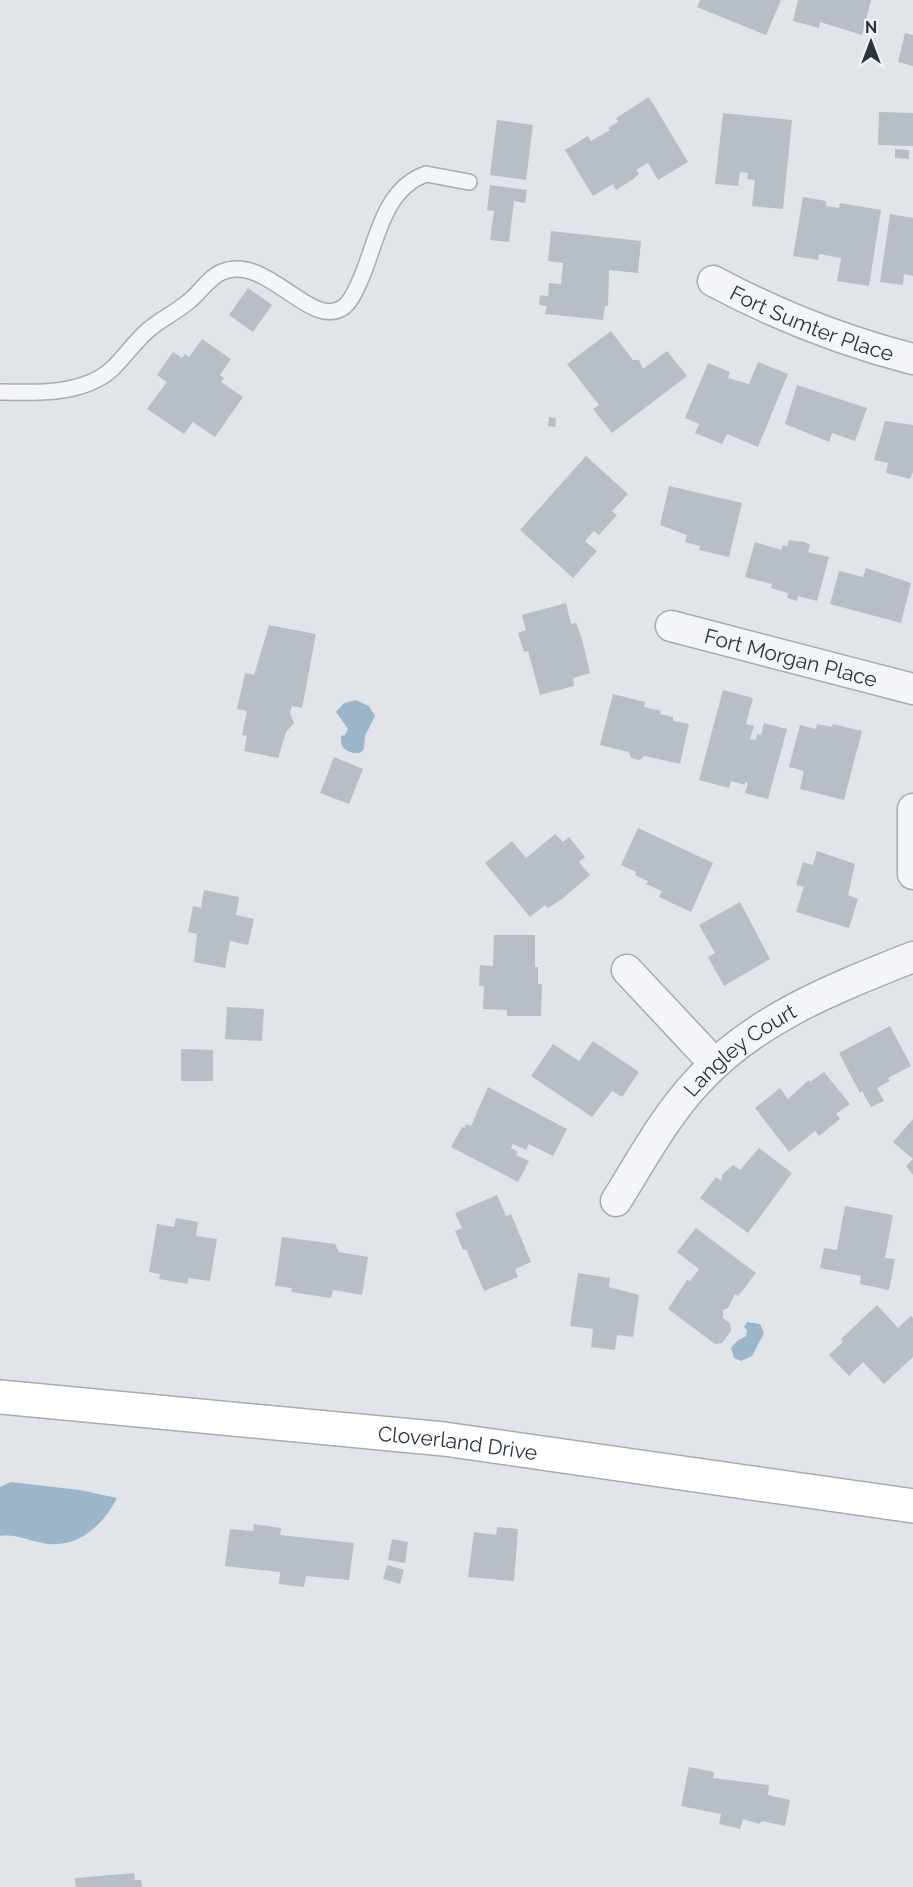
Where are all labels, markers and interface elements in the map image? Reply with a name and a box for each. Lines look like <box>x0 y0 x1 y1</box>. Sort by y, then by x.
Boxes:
north arrow <box>841 12 901 72</box>
text: N <box>865 18 877 37</box>
street label: Fort Sumter Place <box>726 280 897 366</box>
street label: Fort Morgan Place <box>702 623 880 692</box>
street label: Langley Court <box>678 998 800 1101</box>
street label: Cloverland Drive <box>377 1420 539 1465</box>

